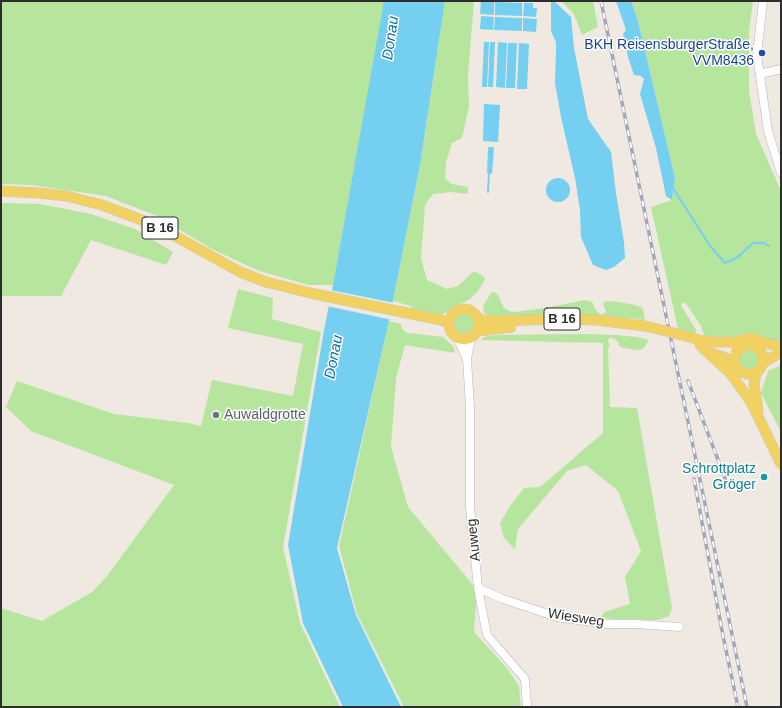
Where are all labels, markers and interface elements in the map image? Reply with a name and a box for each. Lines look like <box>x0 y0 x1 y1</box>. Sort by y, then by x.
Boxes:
water label: Donau <box>379 15 403 61</box>
place label: BKH ReisensburgerStraße, VVM8436 <box>584 37 754 70</box>
marker: BKH ReisensburgerStraße, VVM8436 <box>757 48 767 58</box>
road number: B 16 <box>142 217 178 239</box>
road number: B 16 <box>544 308 580 330</box>
water label: Donau <box>321 334 347 380</box>
place label: Auwaldgrotte <box>224 407 306 423</box>
marker: Auwaldgrotte <box>211 410 221 420</box>
place label: Schrottplatz Gröger <box>682 461 756 494</box>
marker: Schrottplatz Gröger <box>759 472 769 482</box>
street label: Auweg <box>463 518 485 562</box>
street label: Wiesweg <box>547 605 605 631</box>

